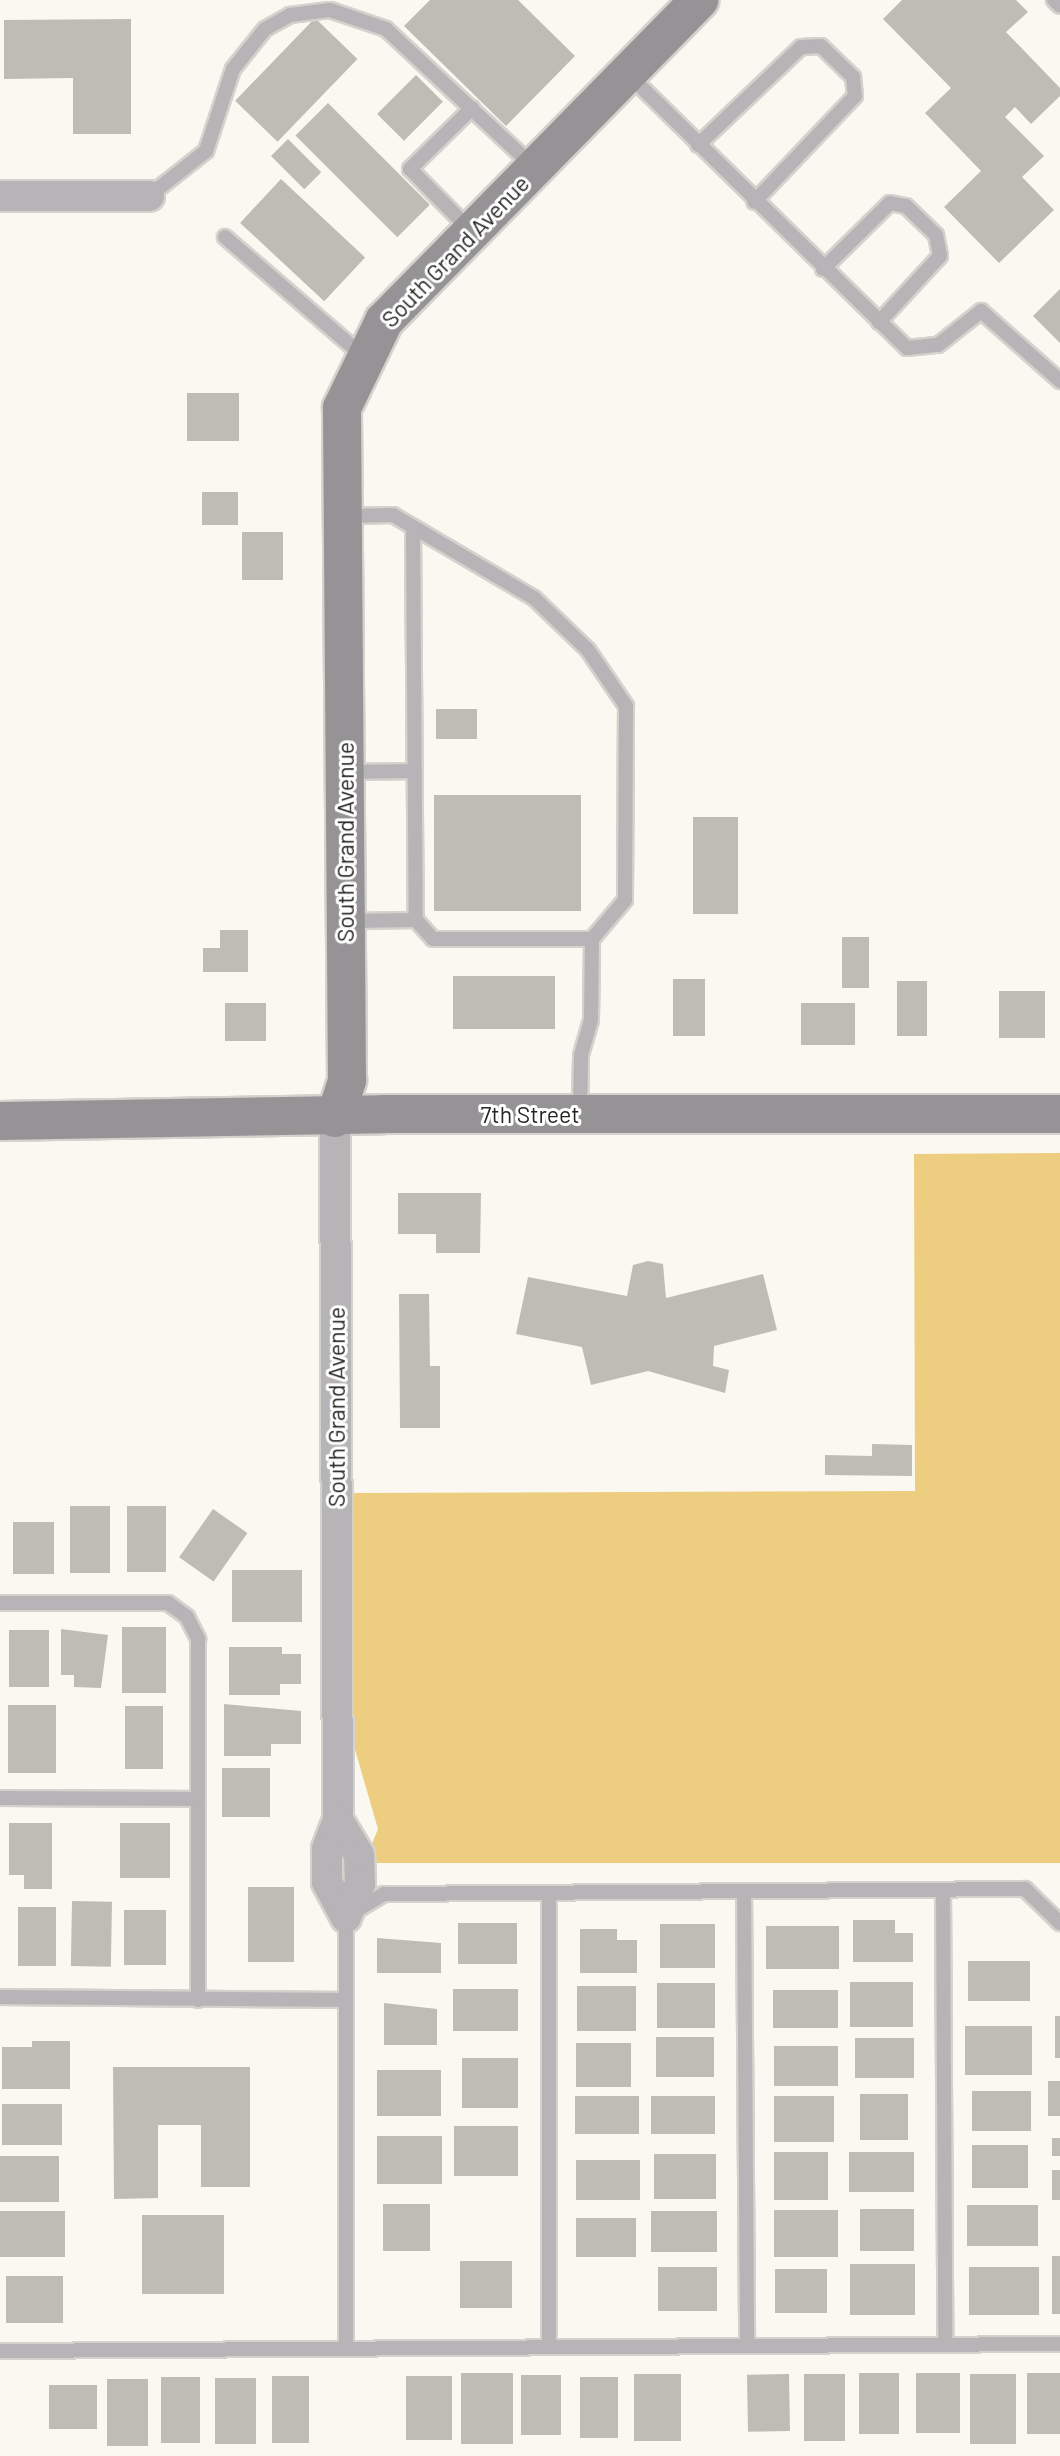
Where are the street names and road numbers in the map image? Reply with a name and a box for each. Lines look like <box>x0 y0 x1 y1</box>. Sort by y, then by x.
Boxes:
street label: South Grand Avenue <box>375 169 535 333</box>
street label: South Grand Avenue <box>331 742 359 942</box>
street label: 7th Street <box>480 1100 580 1128</box>
street label: South Grand Avenue <box>322 1307 350 1507</box>

